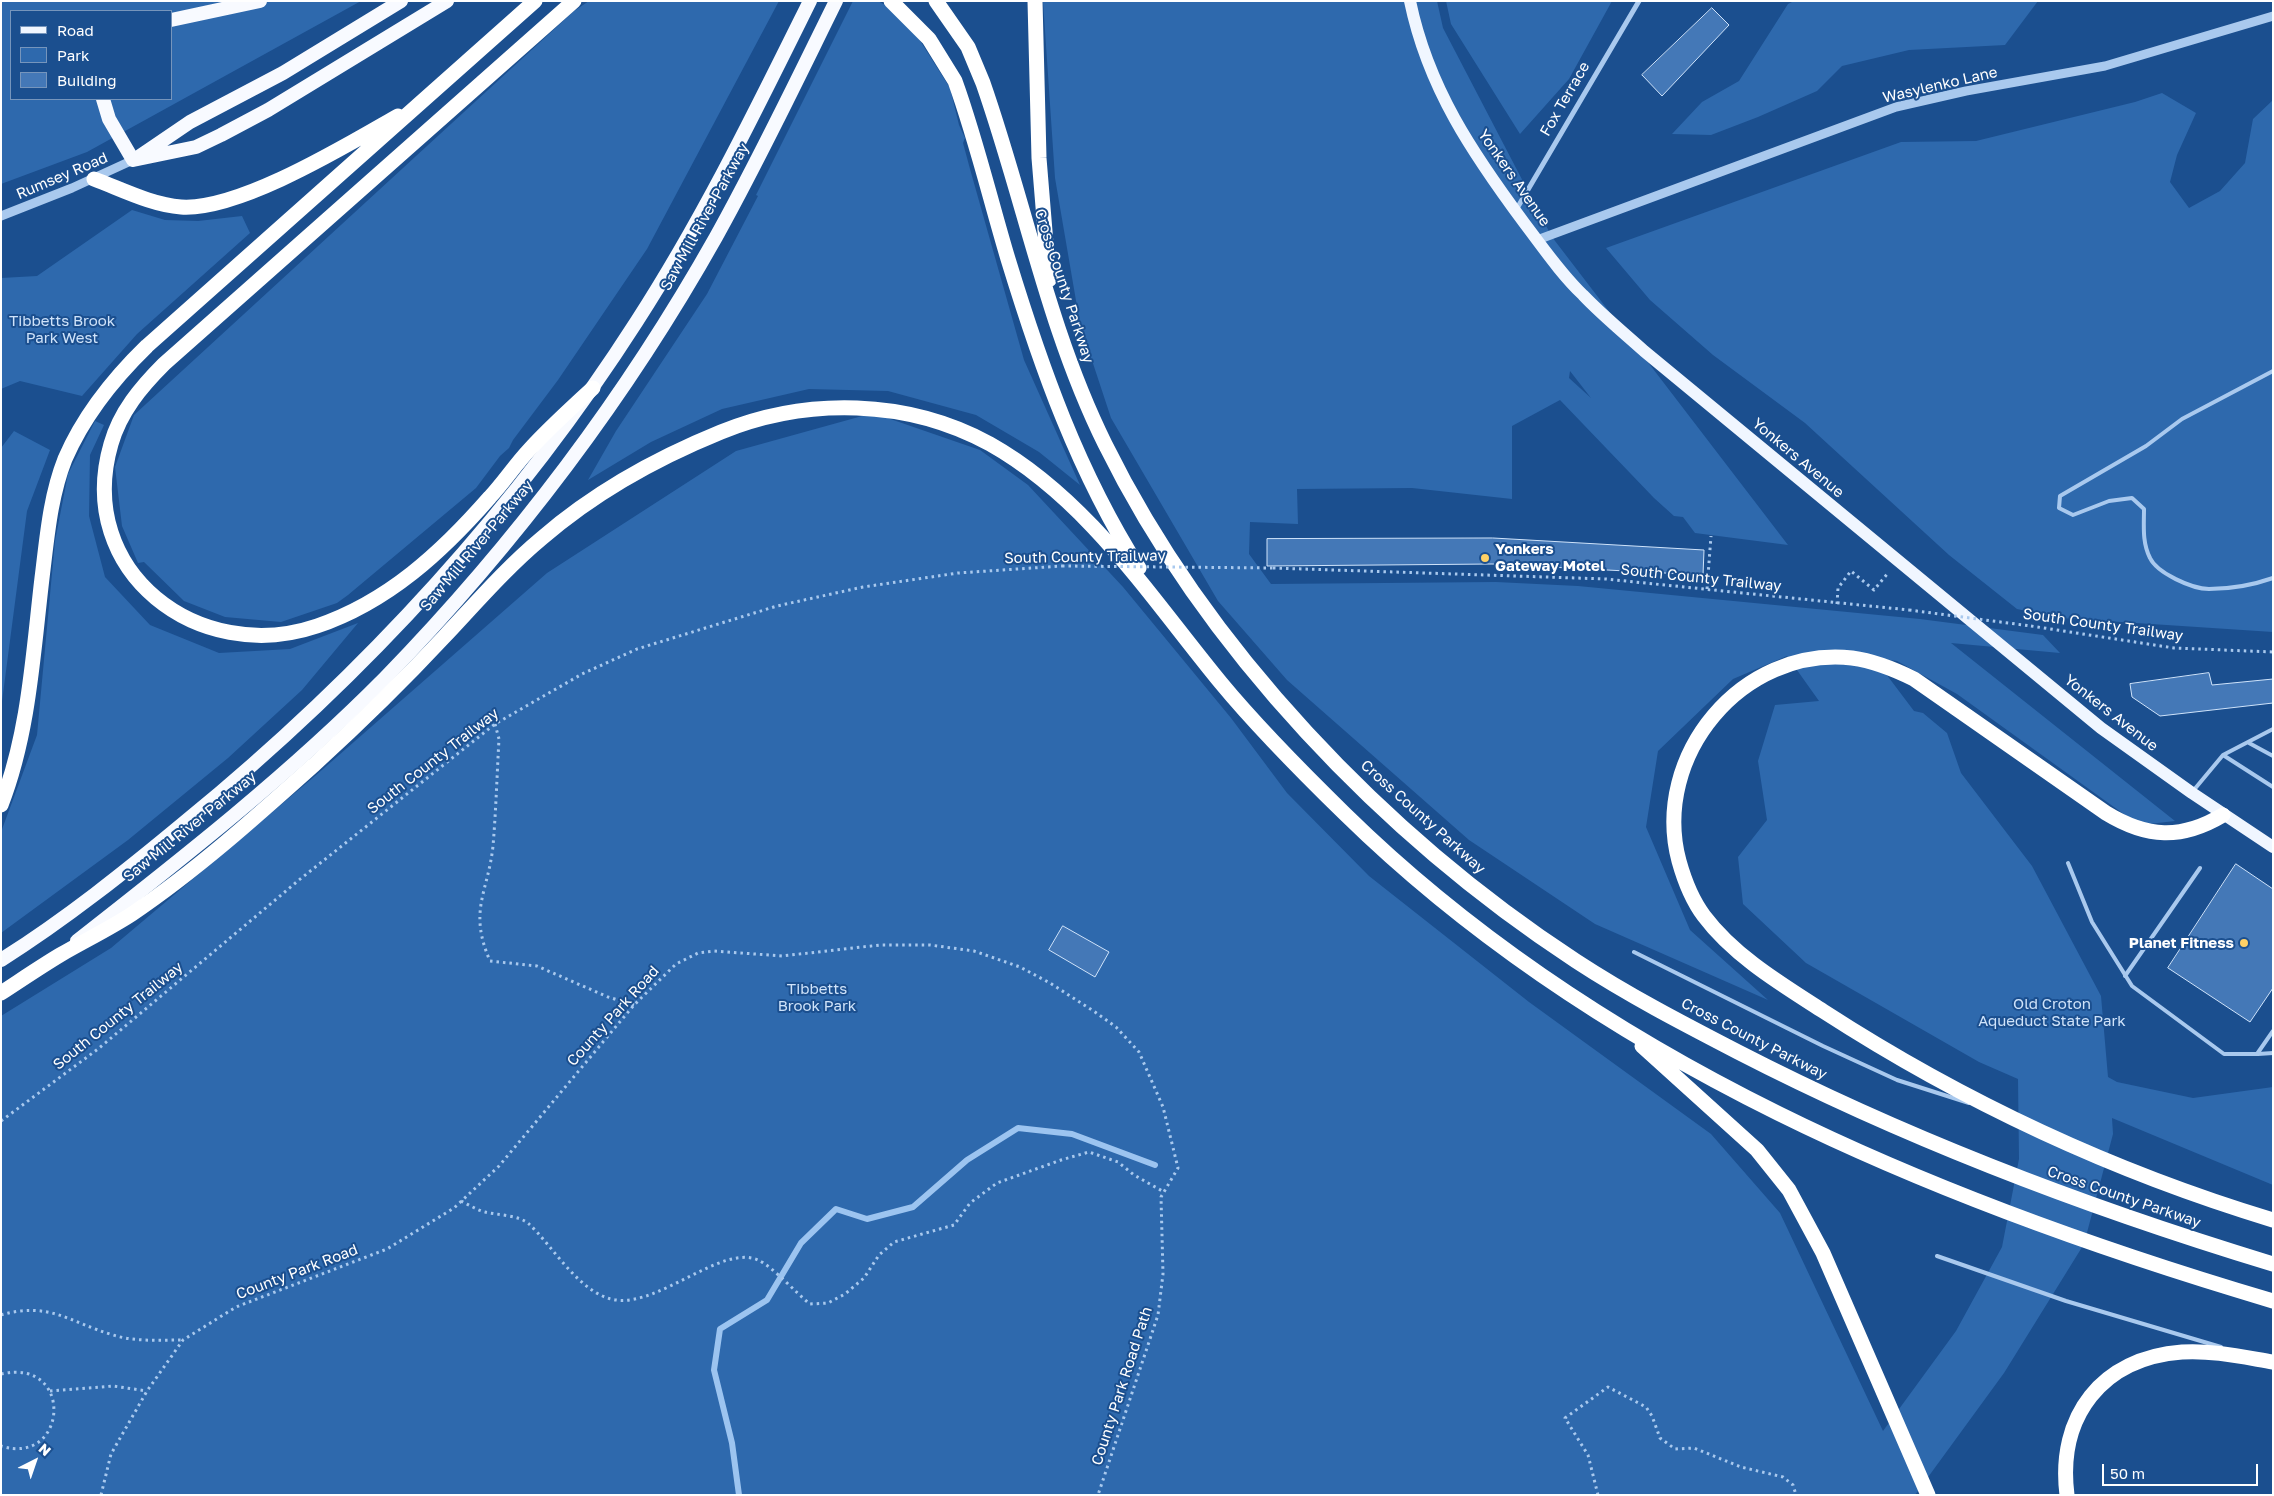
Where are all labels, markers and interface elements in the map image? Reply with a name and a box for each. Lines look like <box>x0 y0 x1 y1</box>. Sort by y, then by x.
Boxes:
legend <box>10 10 172 100</box>
text: Road <box>57 21 94 39</box>
text: Park <box>57 46 89 64</box>
street label: Fox Terrace <box>1536 59 1594 139</box>
street label: Wasylenko Lane <box>1881 63 1999 107</box>
text: Building <box>57 71 117 89</box>
street label: Yonkers Avenue <box>1474 126 1554 230</box>
street label: Saw Mill River Parkway <box>657 140 753 294</box>
street label: Rumsey Road <box>14 149 110 203</box>
street label: Cross County Parkway <box>1031 206 1097 366</box>
park label: Tibbetts Brook Park West <box>9 312 115 347</box>
street label: Yonkers Avenue <box>1749 414 1847 502</box>
street label: Saw Mill River Parkway <box>417 477 537 615</box>
place label: Yonkers Gateway Motel <box>1495 540 1605 575</box>
street label: South County Trailway <box>1004 547 1166 567</box>
marker: Yonkers Gateway Motel <box>1479 552 1491 564</box>
street label: South County Trailway <box>1620 561 1782 595</box>
street label: South County Trailway <box>2022 605 2184 645</box>
street label: Yonkers Avenue <box>2061 671 2161 755</box>
street label: South County Trailway <box>364 704 502 818</box>
street label: Cross County Parkway <box>1357 756 1489 878</box>
street label: Saw Mill River Parkway <box>120 768 260 886</box>
place label: Planet Fitness <box>2129 934 2234 952</box>
marker: Planet Fitness <box>2238 937 2250 949</box>
street label: South County Trailway <box>50 958 186 1074</box>
street label: County Park Road <box>563 962 663 1070</box>
park label: Tibbetts Brook Park <box>778 980 856 1015</box>
street label: Cross County Parkway <box>1678 994 1830 1084</box>
park label: Old Croton Aqueduct State Park <box>1978 995 2126 1030</box>
street label: Cross County Parkway <box>2045 1162 2203 1232</box>
street label: County Park Road <box>234 1241 360 1303</box>
street label: County Park Road Path <box>1088 1304 1156 1468</box>
north arrow <box>10 1436 60 1486</box>
text: N <box>36 1439 55 1459</box>
scale bar <box>2104 1454 2260 1486</box>
text: 50 m <box>2110 1464 2145 1482</box>

